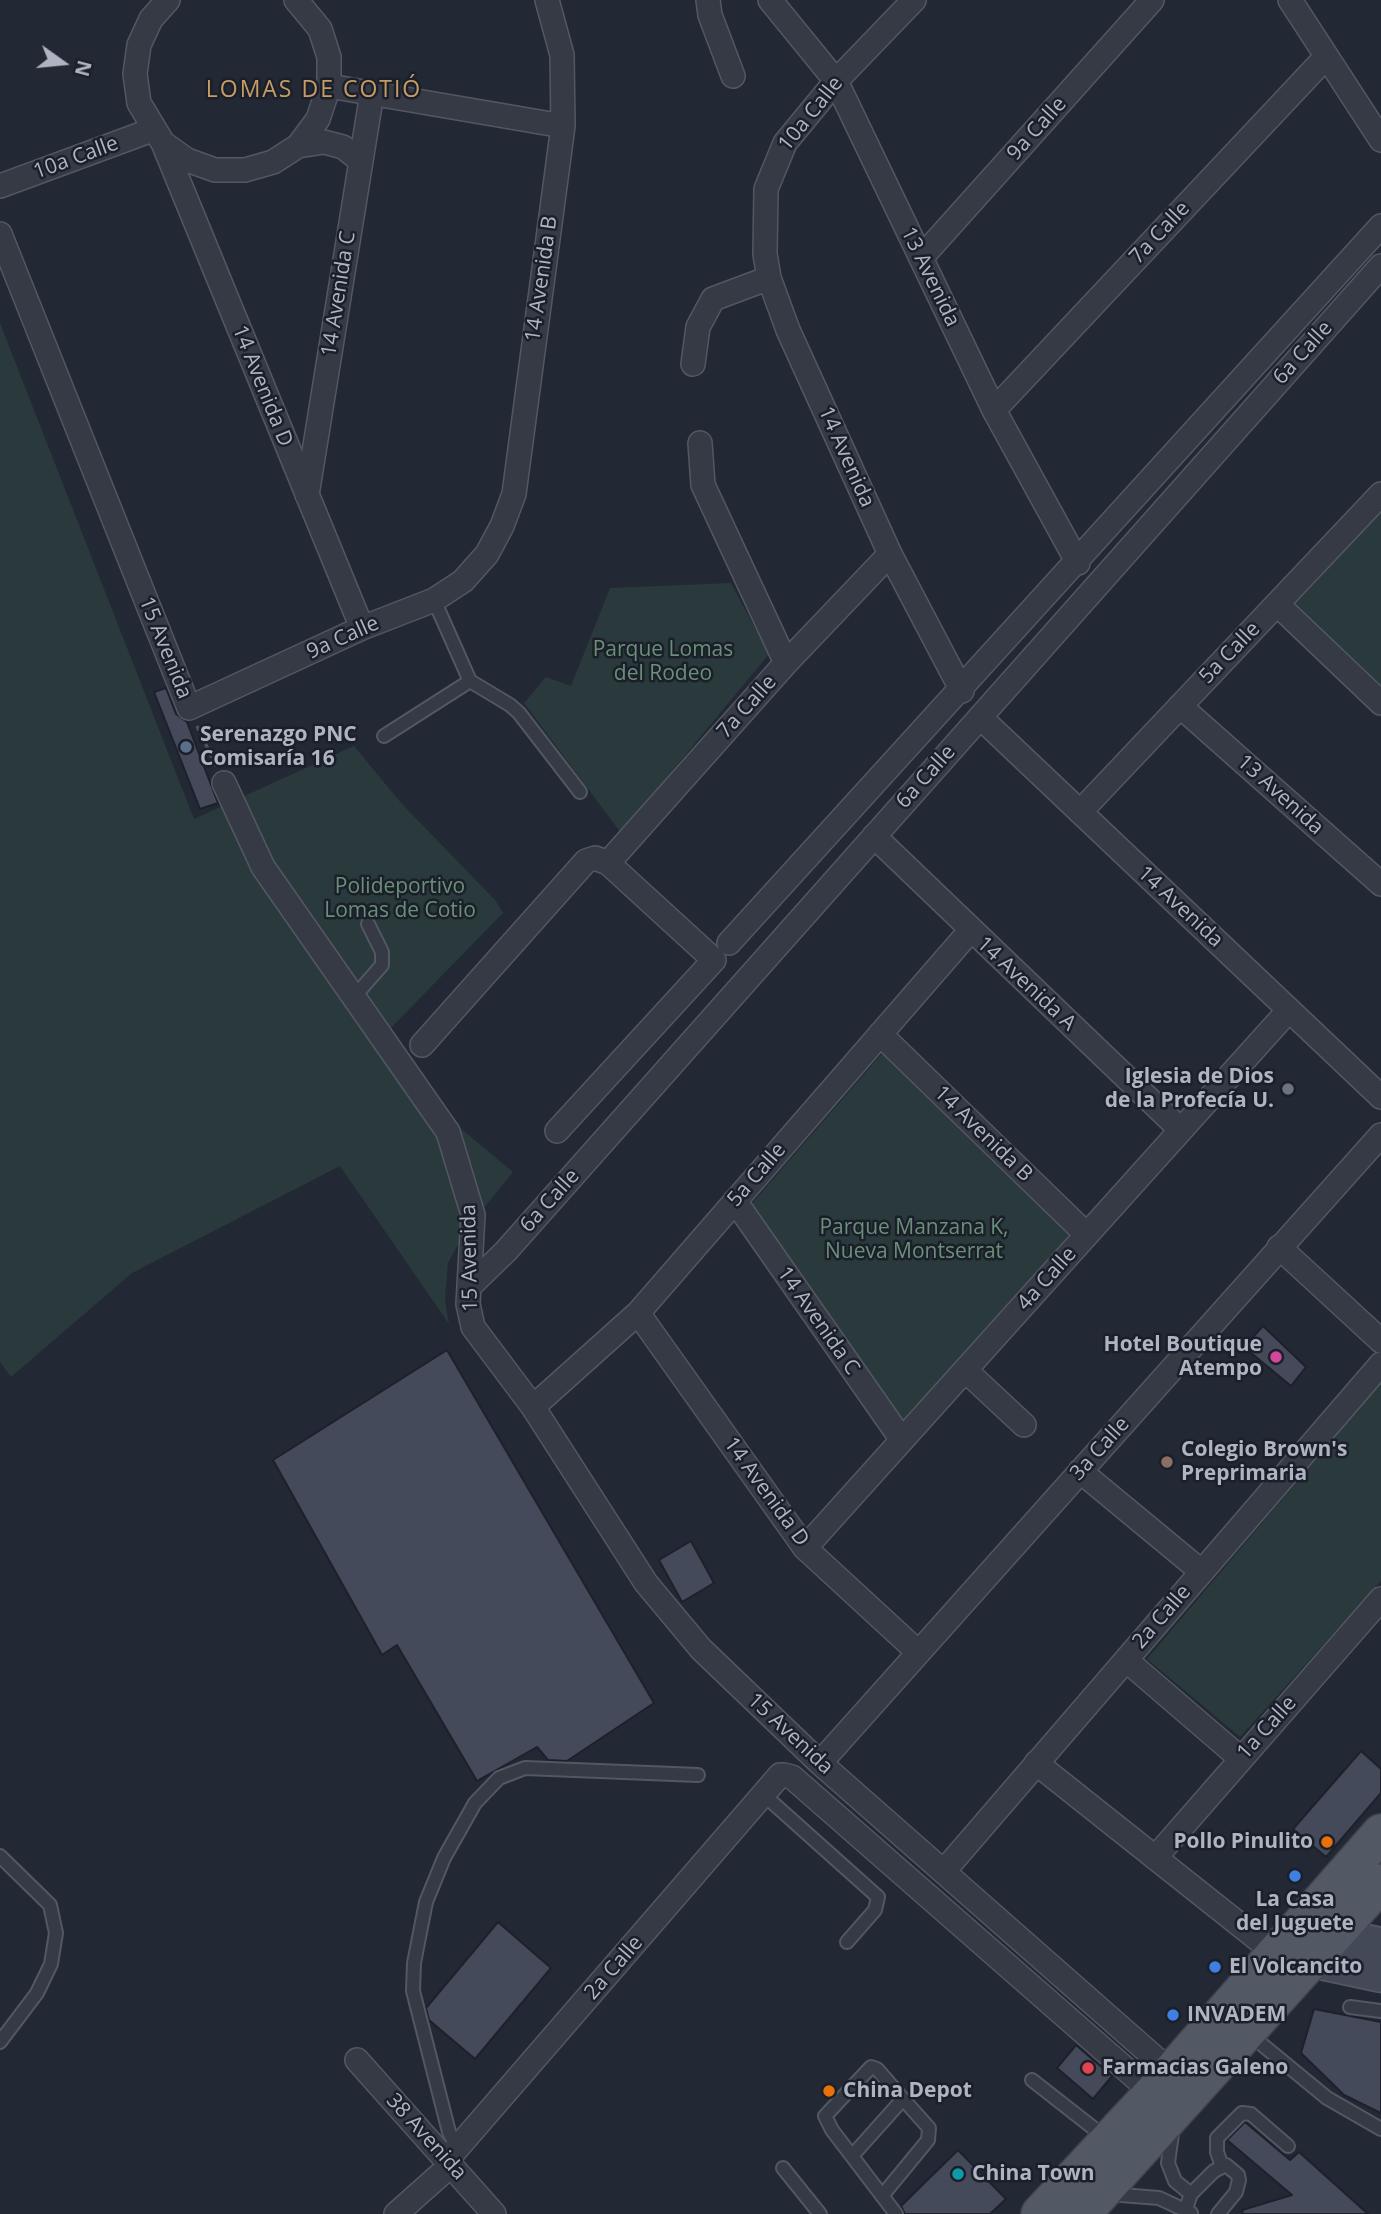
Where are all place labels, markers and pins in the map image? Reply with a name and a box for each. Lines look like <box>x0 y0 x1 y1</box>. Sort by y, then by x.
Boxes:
place label: Serenazgo PNC Comisaría 16 <box>200 722 357 772</box>
marker: Serenazgo PNC Comisaría 16 <box>178 739 194 755</box>
place label: Iglesia de Dios de la Profecía U. <box>1105 1064 1274 1114</box>
marker: Iglesia de Dios de la Profecía U. <box>1280 1081 1296 1097</box>
place label: Hotel Boutique Atempo <box>1104 1332 1262 1382</box>
marker: Hotel Boutique Atempo <box>1268 1349 1284 1365</box>
place label: Colegio Brown's Preprimaria <box>1181 1437 1347 1487</box>
marker: Colegio Brown's Preprimaria <box>1159 1454 1175 1470</box>
place label: Pollo Pinulito <box>1173 1829 1313 1855</box>
marker: Pollo Pinulito <box>1319 1834 1335 1850</box>
marker: La Casa del Juguete <box>1287 1868 1303 1884</box>
place label: La Casa del Juguete <box>1236 1887 1354 1937</box>
place label: El Volcancito <box>1229 1954 1362 1980</box>
marker: El Volcancito <box>1207 1959 1223 1975</box>
place label: INVADEM <box>1187 2002 1286 2028</box>
marker: INVADEM <box>1165 2007 1181 2023</box>
place label: Farmacias Galeno <box>1102 2055 1288 2081</box>
marker: Farmacias Galeno <box>1080 2060 1096 2076</box>
place label: China Depot <box>843 2078 972 2104</box>
marker: China Depot <box>821 2083 837 2099</box>
place label: China Town <box>972 2161 1094 2187</box>
marker: China Town <box>950 2166 966 2182</box>

